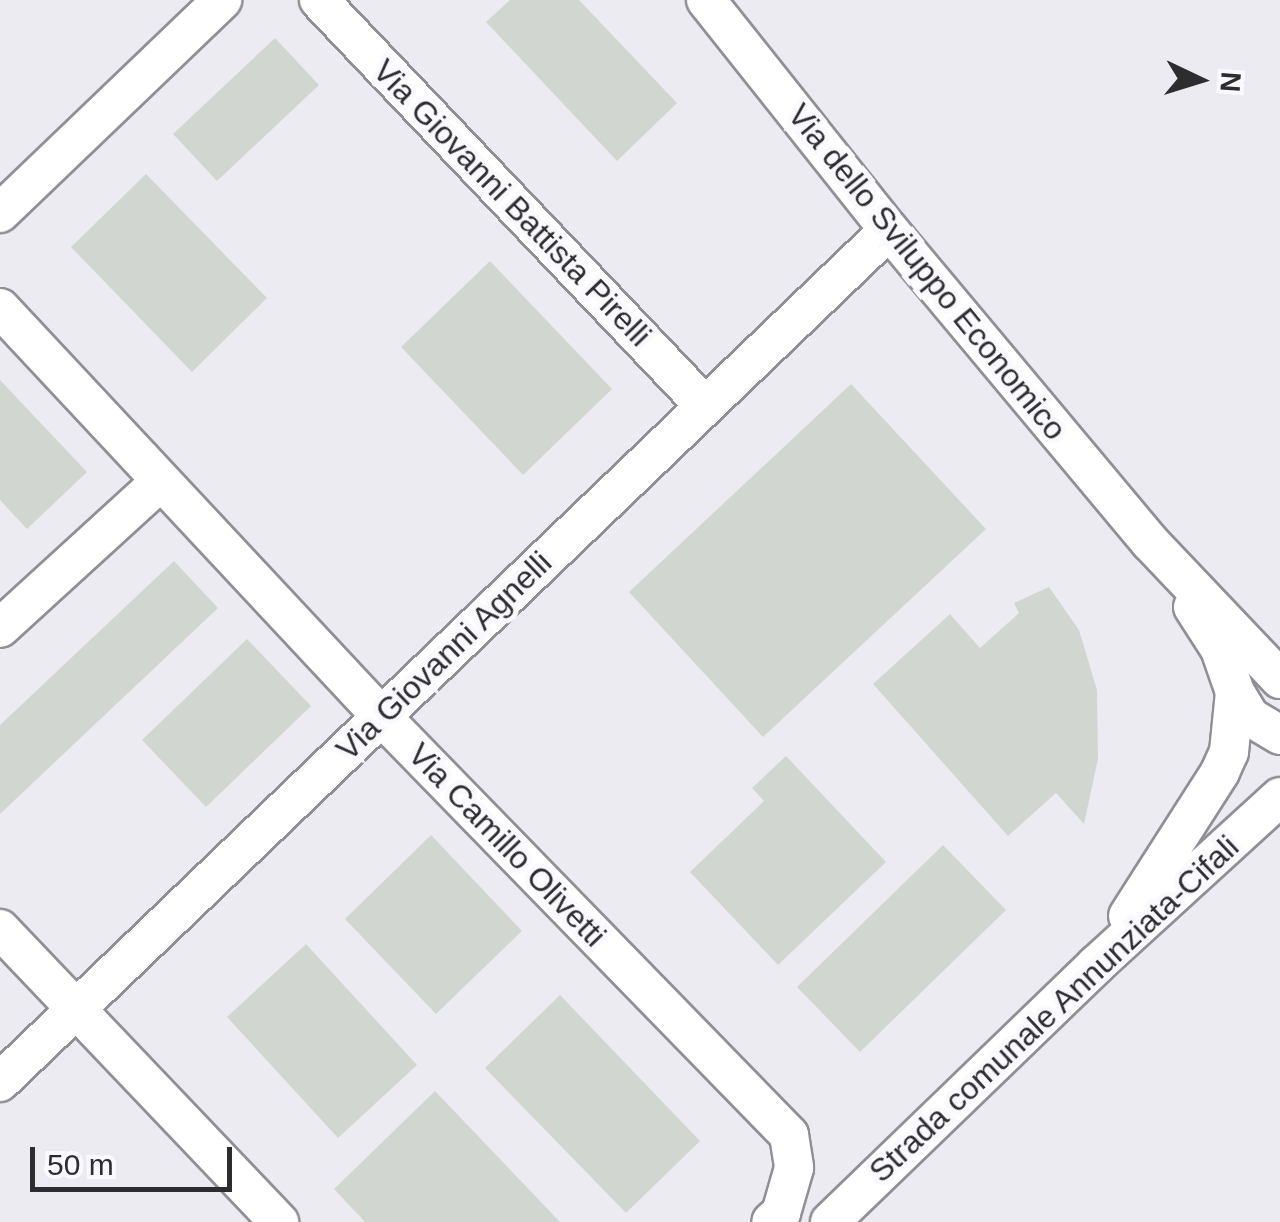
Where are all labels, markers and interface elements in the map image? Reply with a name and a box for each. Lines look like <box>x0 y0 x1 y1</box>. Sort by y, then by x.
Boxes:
north arrow <box>1150 30 1250 130</box>
street label: Via Giovanni Battista Pirelli <box>365 52 659 354</box>
text: N <box>1214 71 1247 93</box>
street label: Via dello Sviluppo Economico <box>780 96 1074 448</box>
street label: Via Giovanni Agnelli <box>328 543 560 769</box>
street label: Via Camillo Olivetti <box>400 735 614 955</box>
street label: Strada comunale Annunziata-Cifali <box>861 827 1247 1191</box>
scale bar <box>35 1127 238 1189</box>
text: 50 m <box>47 1148 114 1181</box>

